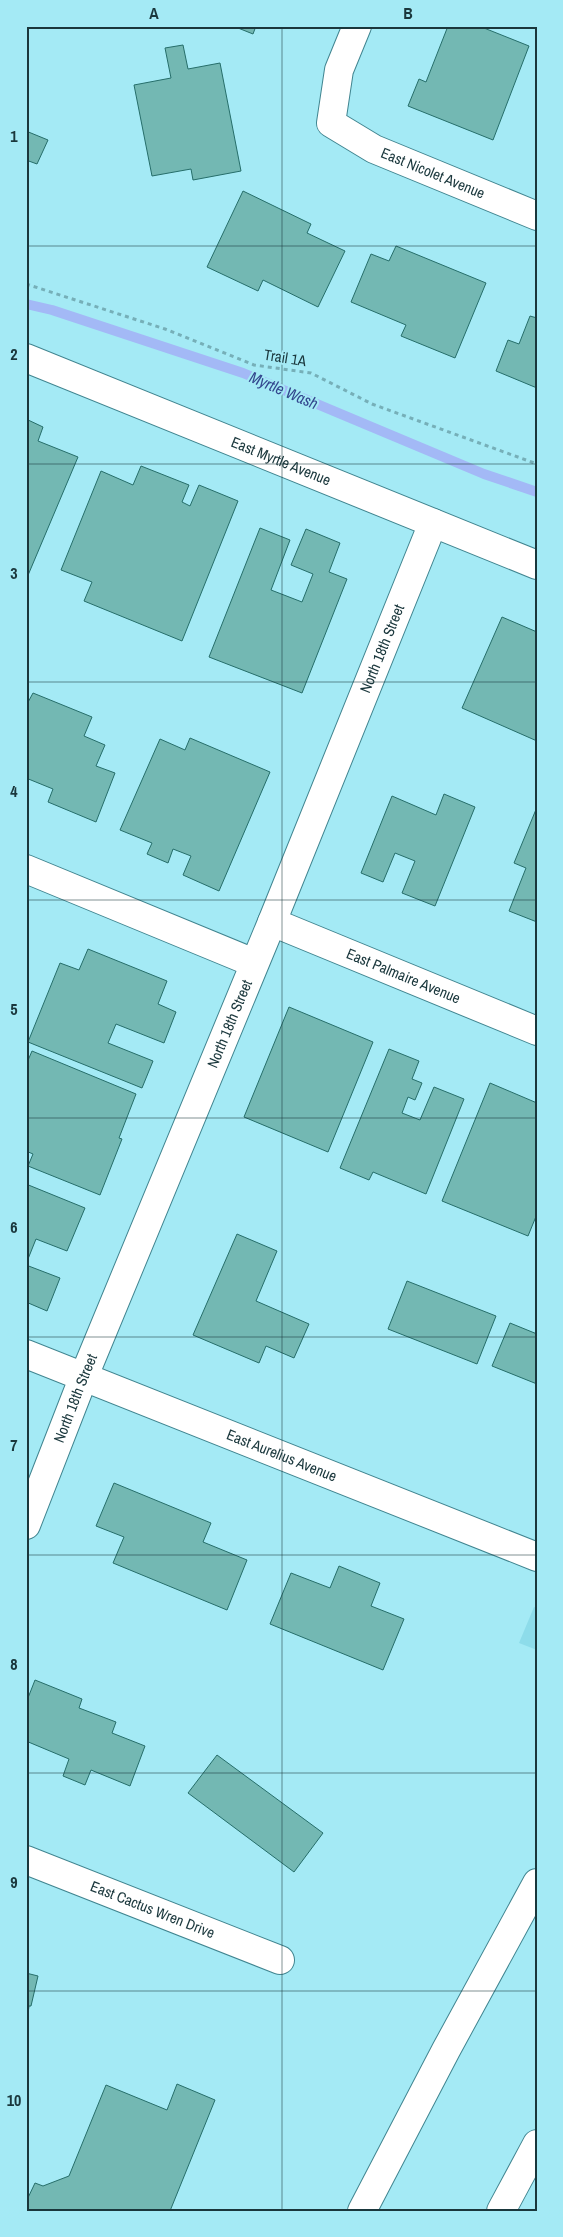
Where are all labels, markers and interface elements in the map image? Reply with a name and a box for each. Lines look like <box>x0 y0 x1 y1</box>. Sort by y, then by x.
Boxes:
text: A <box>149 2 159 24</box>
text: B <box>403 2 413 24</box>
text: 1 <box>10 125 18 147</box>
street label: East Nicolet Avenue <box>378 142 488 204</box>
text: 2 <box>10 343 18 365</box>
street label: Trail 1A <box>262 344 309 371</box>
water label: Myrtle Wash <box>246 366 322 414</box>
street label: East Myrtle Avenue <box>228 431 334 490</box>
text: 3 <box>10 562 18 584</box>
street label: North 18th Street <box>355 601 409 696</box>
text: 4 <box>10 780 18 802</box>
street label: East Palmaire Avenue <box>343 943 464 1008</box>
street label: North 18th Street <box>202 976 257 1071</box>
text: 5 <box>10 998 18 1020</box>
text: 6 <box>10 1216 18 1238</box>
street label: North 18th Street <box>48 1350 102 1446</box>
street label: East Aurelius Avenue <box>224 1424 340 1486</box>
text: 7 <box>10 1434 18 1456</box>
text: 8 <box>10 1653 18 1675</box>
text: 9 <box>10 1871 18 1893</box>
street label: East Cactus Wren Drive <box>88 1875 218 1943</box>
text: 10 <box>7 2089 21 2111</box>

